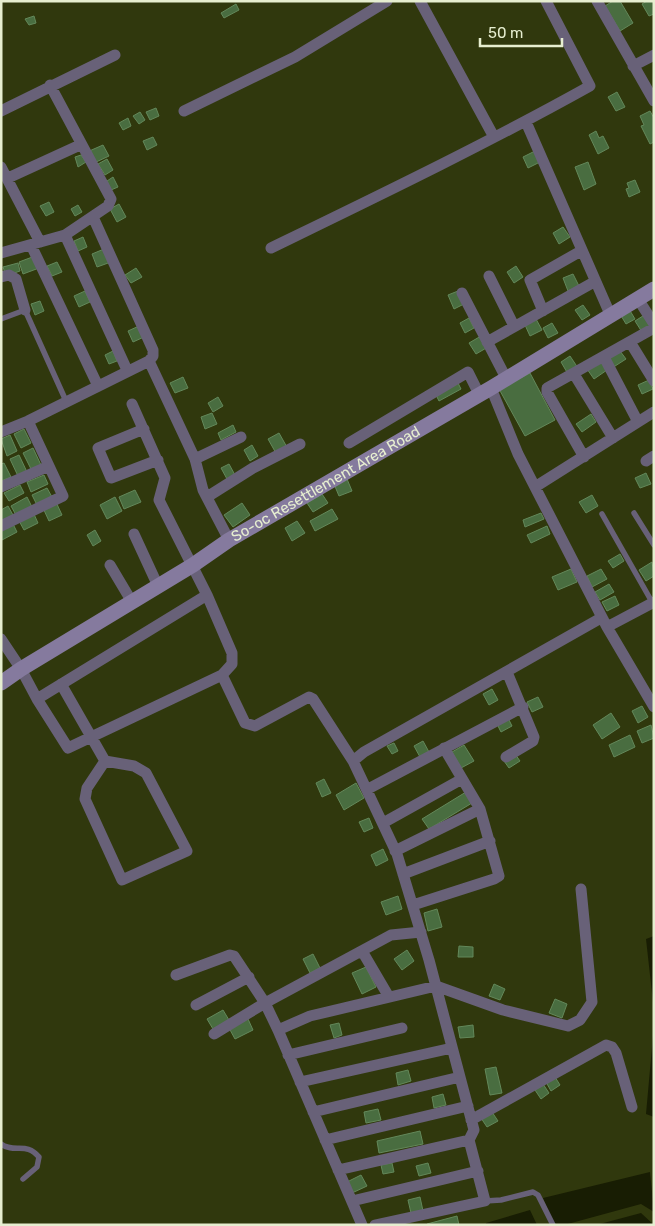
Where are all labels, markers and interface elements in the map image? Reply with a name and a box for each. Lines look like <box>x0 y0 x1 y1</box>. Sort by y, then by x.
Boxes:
scale bar <box>480 15 562 47</box>
text: 50 m <box>488 24 523 42</box>
street label: So-oc Resettlement Area Road <box>228 422 423 546</box>

